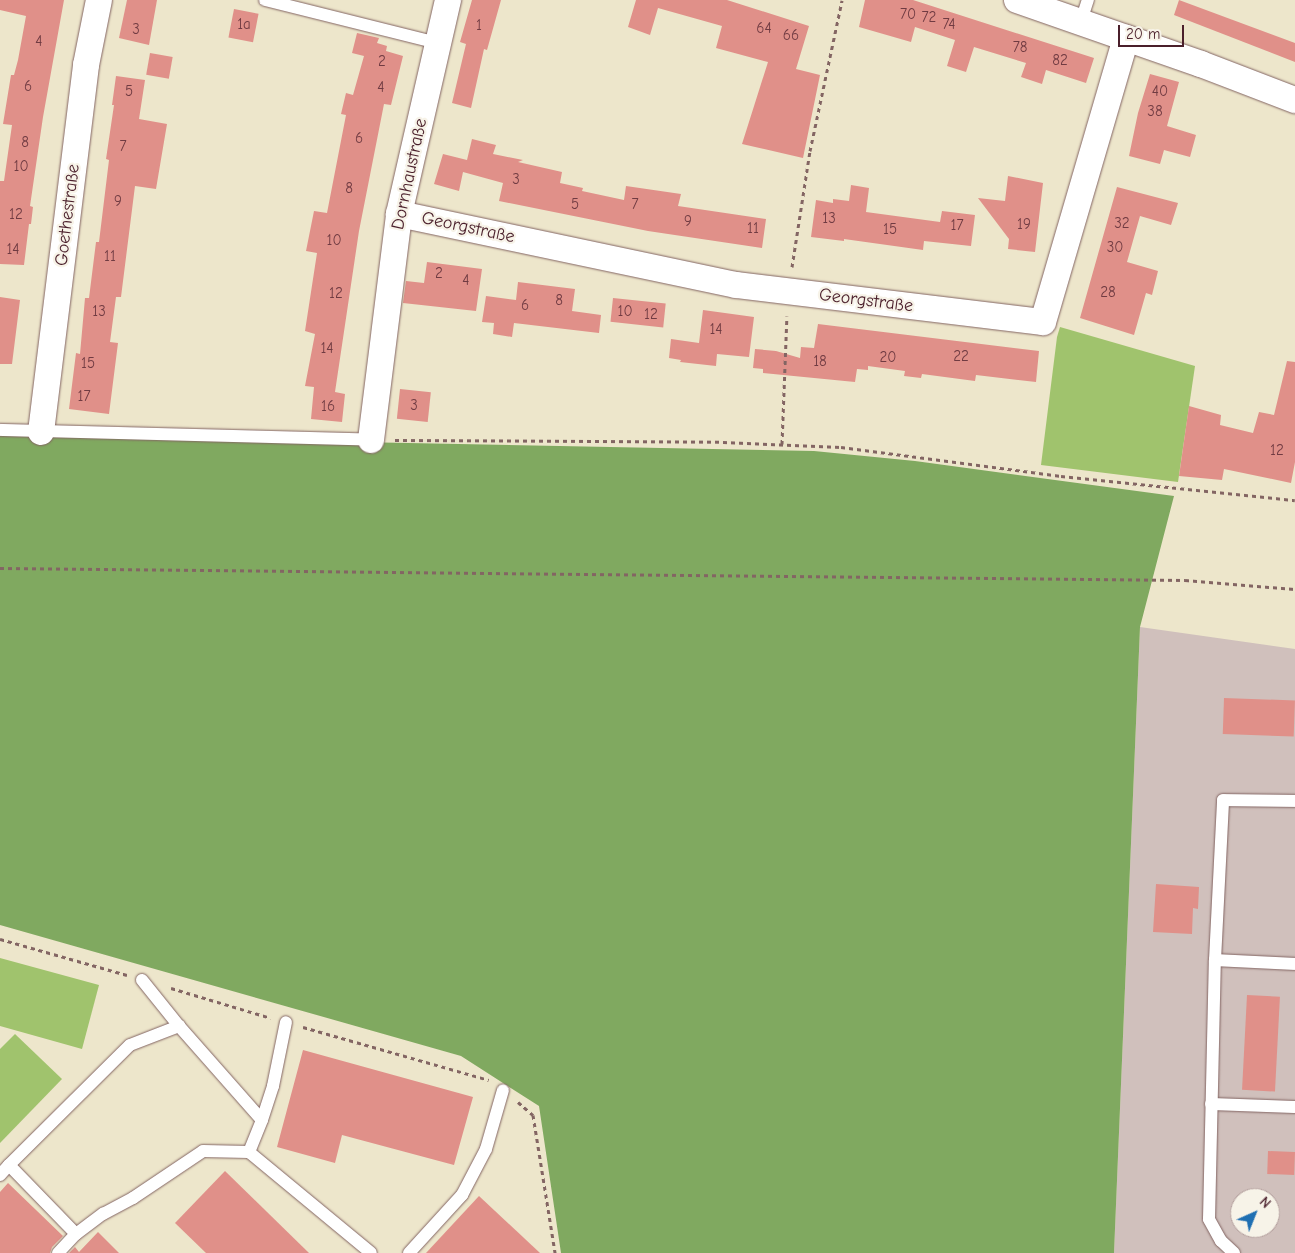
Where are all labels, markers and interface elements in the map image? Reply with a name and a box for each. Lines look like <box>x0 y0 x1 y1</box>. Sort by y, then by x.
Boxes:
house number: 70 <box>900 6 916 24</box>
house number: 72 <box>922 9 936 27</box>
scale bar <box>1120 15 1186 47</box>
house number: 1a <box>237 16 251 34</box>
house number: 74 <box>942 16 956 34</box>
house number: 1 <box>476 17 482 35</box>
house number: 64 <box>756 20 772 38</box>
house number: 3 <box>132 21 140 39</box>
text: 20 m <box>1126 25 1160 43</box>
house number: 66 <box>783 27 799 45</box>
house number: 4 <box>35 33 43 51</box>
house number: 78 <box>1013 39 1027 57</box>
house number: 82 <box>1052 52 1068 70</box>
house number: 2 <box>378 53 386 71</box>
house number: 6 <box>24 78 32 96</box>
house number: 4 <box>377 79 385 97</box>
house number: 5 <box>125 83 133 101</box>
house number: 40 <box>1152 83 1168 101</box>
house number: 38 <box>1147 103 1163 121</box>
street label: Dornhaustraße <box>388 116 432 232</box>
house number: 6 <box>355 130 363 148</box>
house number: 8 <box>21 134 29 152</box>
house number: 7 <box>119 138 127 156</box>
house number: 10 <box>13 158 29 176</box>
street label: Goethestraße <box>51 163 85 267</box>
house number: 3 <box>512 171 520 189</box>
house number: 8 <box>345 180 353 198</box>
house number: 9 <box>114 193 122 211</box>
house number: 5 <box>571 196 579 214</box>
house number: 7 <box>631 196 639 214</box>
house number: 12 <box>9 206 23 224</box>
street label: Georgstraße <box>419 208 517 248</box>
house number: 13 <box>822 210 836 228</box>
house number: 9 <box>684 213 692 231</box>
house number: 32 <box>1114 215 1130 233</box>
house number: 19 <box>1017 216 1031 234</box>
house number: 17 <box>950 217 964 235</box>
house number: 11 <box>747 220 759 238</box>
house number: 15 <box>883 221 897 239</box>
house number: 10 <box>326 232 342 250</box>
house number: 30 <box>1107 239 1123 257</box>
house number: 14 <box>6 241 20 259</box>
house number: 11 <box>104 248 116 266</box>
house number: 2 <box>435 265 443 283</box>
house number: 4 <box>462 272 470 290</box>
house number: 28 <box>1100 284 1116 302</box>
house number: 12 <box>329 285 343 303</box>
street label: Georgstraße <box>818 285 914 317</box>
house number: 8 <box>555 292 563 310</box>
house number: 6 <box>521 297 529 315</box>
house number: 13 <box>92 303 106 321</box>
house number: 10 <box>617 303 633 321</box>
house number: 12 <box>644 306 658 324</box>
house number: 14 <box>709 321 723 339</box>
house number: 14 <box>320 340 334 358</box>
house number: 22 <box>953 348 969 366</box>
house number: 20 <box>880 349 896 367</box>
house number: 18 <box>813 353 827 371</box>
house number: 15 <box>81 355 95 373</box>
house number: 17 <box>77 388 91 406</box>
house number: 3 <box>410 397 418 415</box>
house number: 16 <box>321 398 335 416</box>
house number: 12 <box>1270 442 1284 460</box>
north arrow <box>1230 1188 1280 1238</box>
text: N <box>1256 1193 1274 1212</box>

